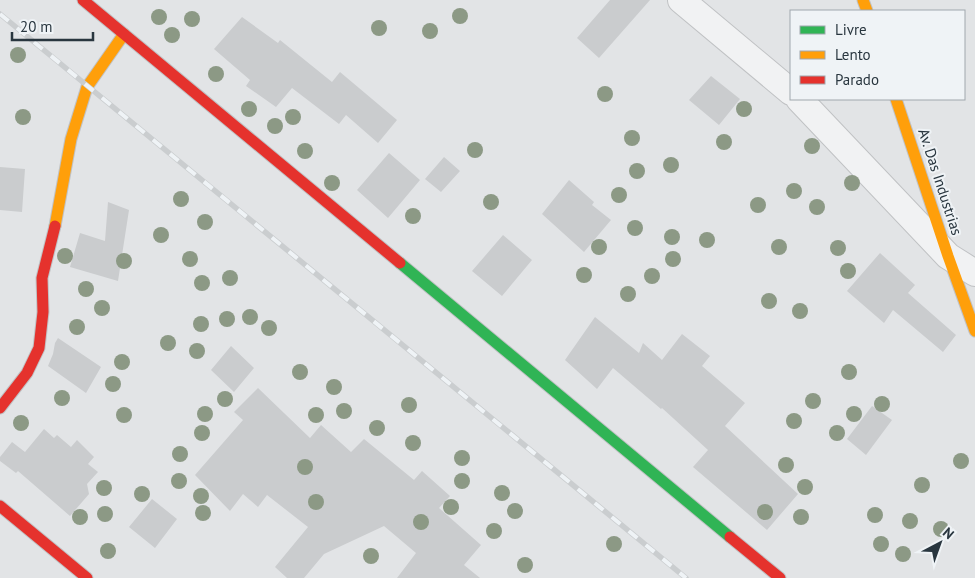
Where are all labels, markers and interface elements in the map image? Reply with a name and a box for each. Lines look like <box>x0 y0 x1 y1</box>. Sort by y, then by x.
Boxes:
scale bar <box>12 10 94 42</box>
legend <box>790 10 965 100</box>
text: 20 m <box>20 17 53 36</box>
text: Livre <box>835 20 867 39</box>
text: Lento <box>835 45 871 64</box>
text: Parado <box>835 70 879 89</box>
street label: Av. Das Industrias <box>914 126 967 238</box>
north arrow <box>915 518 965 568</box>
text: N <box>939 523 958 543</box>

